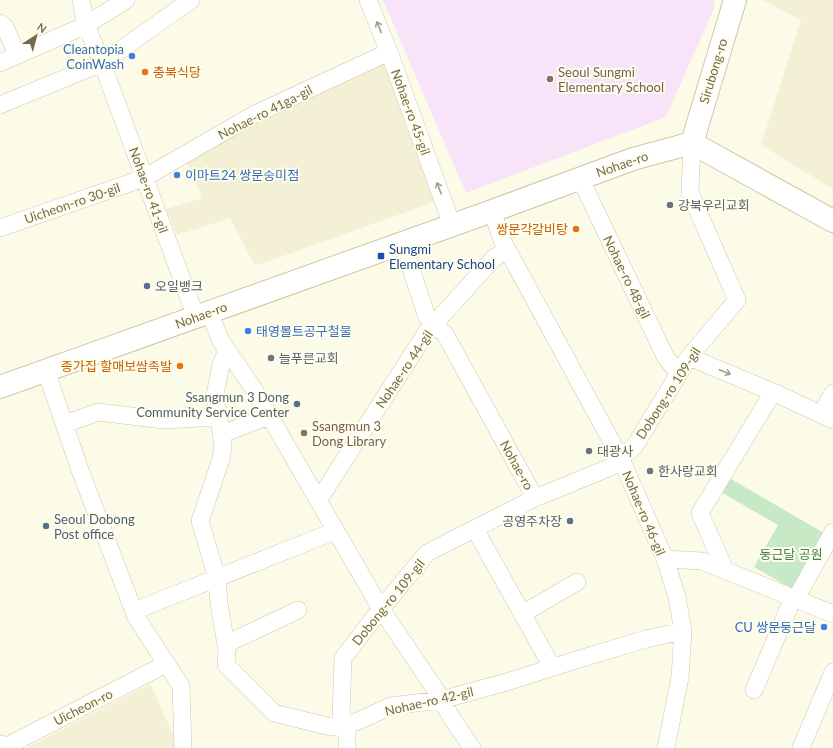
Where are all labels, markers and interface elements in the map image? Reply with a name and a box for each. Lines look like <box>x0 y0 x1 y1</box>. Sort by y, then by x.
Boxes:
north arrow <box>16 16 56 56</box>
text: N <box>35 20 49 35</box>
one-way arrow <box>375 21 382 33</box>
street label: Sirubong-ro <box>695 36 731 106</box>
place label: Cleantopia CoinWash <box>63 41 124 72</box>
marker: Cleantopia CoinWash <box>127 51 137 61</box>
place label: 충북식당 <box>153 64 201 80</box>
place label: Seoul Sungmi Elementary School <box>558 64 664 95</box>
marker: 충북식당 <box>140 67 150 77</box>
street label: Nohae-ro 45-gil <box>388 67 434 157</box>
marker: Seoul Sungmi Elementary School <box>545 74 555 84</box>
street label: Nohae-ro 41ga-gil <box>215 81 315 143</box>
street label: Nohae-ro 41-gil <box>126 145 172 235</box>
street label: Nohae-ro <box>594 148 650 180</box>
place label: 이마트24 쌍문숭미점 <box>185 167 299 183</box>
marker: 이마트24 쌍문숭미점 <box>172 170 182 180</box>
street label: Uicheon-ro 30-gil <box>22 179 122 227</box>
one-way arrow <box>434 183 442 195</box>
place label: 강북우리교회 <box>678 197 750 213</box>
marker: 강북우리교회 <box>665 200 675 210</box>
place label: 쌍문각갈비탕 <box>496 221 568 237</box>
marker: 쌍문각갈비탕 <box>571 224 581 234</box>
street label: Nohae-ro 48-gil <box>600 233 654 321</box>
place label: Sungmi Elementary School <box>389 241 495 272</box>
marker: Sungmi Elementary School <box>376 251 386 261</box>
place label: 오일뱅크 <box>155 278 203 294</box>
marker: 오일뱅크 <box>142 281 152 291</box>
street label: Nohae-ro <box>173 298 229 332</box>
place label: 태영볼트공구철물 <box>256 323 352 339</box>
marker: 태영볼트공구철물 <box>243 326 253 336</box>
street label: Nohae-ro 44-gil <box>372 327 436 411</box>
street label: Dobong-ro 109-gil <box>632 344 704 442</box>
place label: 늘푸른교회 <box>279 350 339 366</box>
marker: 늘푸른교회 <box>266 353 276 363</box>
place label: 종가집 할매보쌈족발 <box>61 358 172 374</box>
marker: 종가집 할매보쌈족발 <box>175 361 185 371</box>
one-way arrow <box>718 369 730 376</box>
place label: Ssangmun 3 Dong Community Service Center <box>136 389 289 420</box>
marker: Ssangmun 3 Dong Community Service Center <box>292 399 302 409</box>
place label: Ssangmun 3 Dong Library <box>312 418 386 449</box>
marker: Ssangmun 3 Dong Library <box>299 428 309 438</box>
street label: Nohae-ro <box>497 437 537 493</box>
place label: 대광사 <box>597 443 633 459</box>
marker: 대광사 <box>584 446 594 456</box>
place label: 한사랑교회 <box>658 463 718 479</box>
marker: 한사랑교회 <box>645 466 655 476</box>
street label: Nohae-ro 46-gil <box>619 468 669 558</box>
place label: Seoul Dobong Post office <box>54 511 135 542</box>
place label: 공영주차장 <box>502 513 562 529</box>
marker: 공영주차장 <box>565 516 575 526</box>
marker: Seoul Dobong Post office <box>41 521 51 531</box>
park label: 둥근달 공원 <box>759 546 823 562</box>
street label: Dobong-ro 109-gil <box>348 556 428 648</box>
place label: CU 쌍문둥근달 <box>735 619 816 635</box>
marker: CU 쌍문둥근달 <box>819 622 829 632</box>
street label: Nohae-ro 42-gil <box>383 683 475 719</box>
street label: Uicheon-ro <box>51 685 115 729</box>

